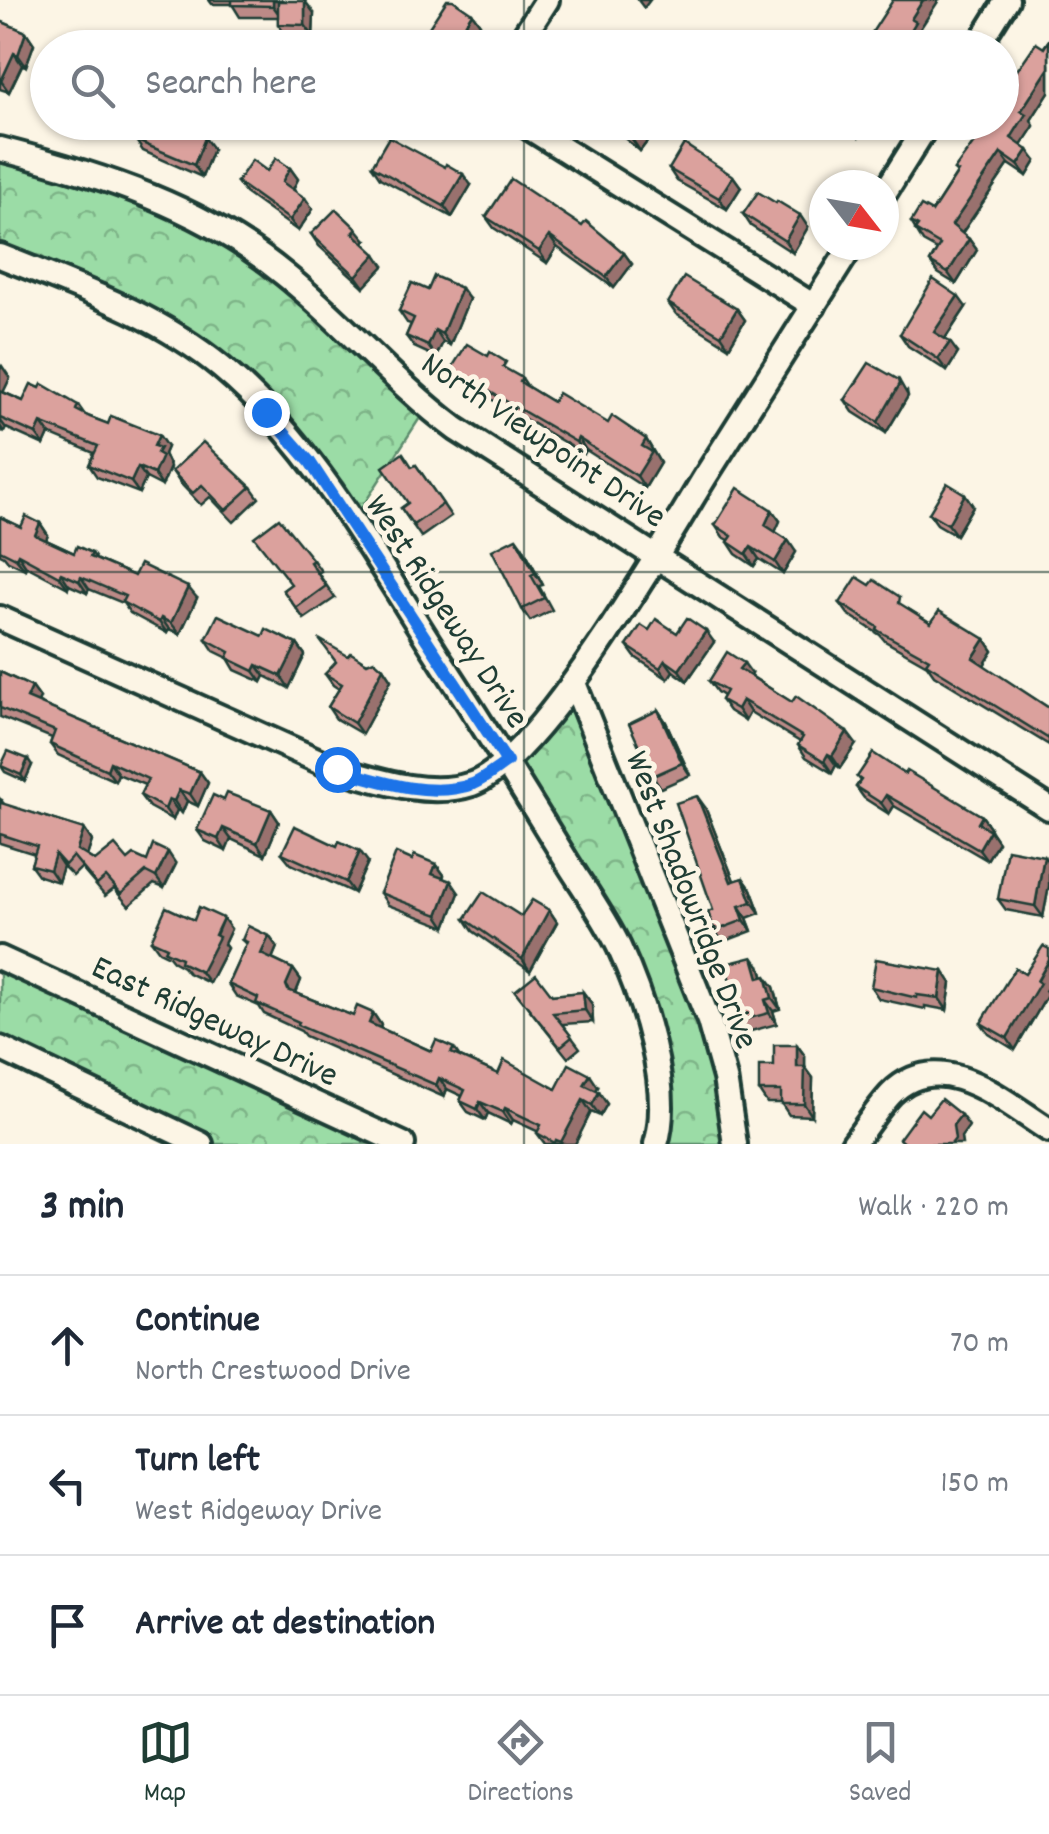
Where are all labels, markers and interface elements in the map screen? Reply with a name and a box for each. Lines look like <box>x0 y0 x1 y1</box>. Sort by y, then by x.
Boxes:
search box <box>30 30 1019 140</box>
icon: search <box>65 58 120 113</box>
text: Search here <box>145 58 317 113</box>
north arrow <box>809 170 899 260</box>
street label: North Viewpoint Drive <box>409 341 675 543</box>
route end <box>244 390 290 436</box>
street label: West Ridgeway Drive <box>350 486 539 740</box>
street label: West Shadowridge Drive <box>609 745 769 1057</box>
route start <box>315 747 361 793</box>
street label: East Ridgeway Drive <box>82 944 346 1103</box>
text: 3 min <box>40 1179 124 1239</box>
text: Walk · 220 m <box>858 1186 1009 1232</box>
text: Continue <box>135 1295 260 1350</box>
icon: ahead <box>40 1318 95 1373</box>
text: 70 m <box>950 1322 1009 1368</box>
text: North Crestwood Drive <box>135 1350 411 1396</box>
text: Turn left <box>135 1435 260 1490</box>
icon: left <box>40 1458 95 1513</box>
text: 150 m <box>940 1462 1009 1508</box>
text: West Ridgeway Drive <box>135 1490 382 1536</box>
icon: arrive <box>40 1598 95 1653</box>
text: Arrive at destination <box>135 1598 435 1653</box>
tab: Map <box>138 1715 193 1815</box>
tab: Directions <box>468 1715 574 1815</box>
tab: Saved <box>849 1715 911 1815</box>

